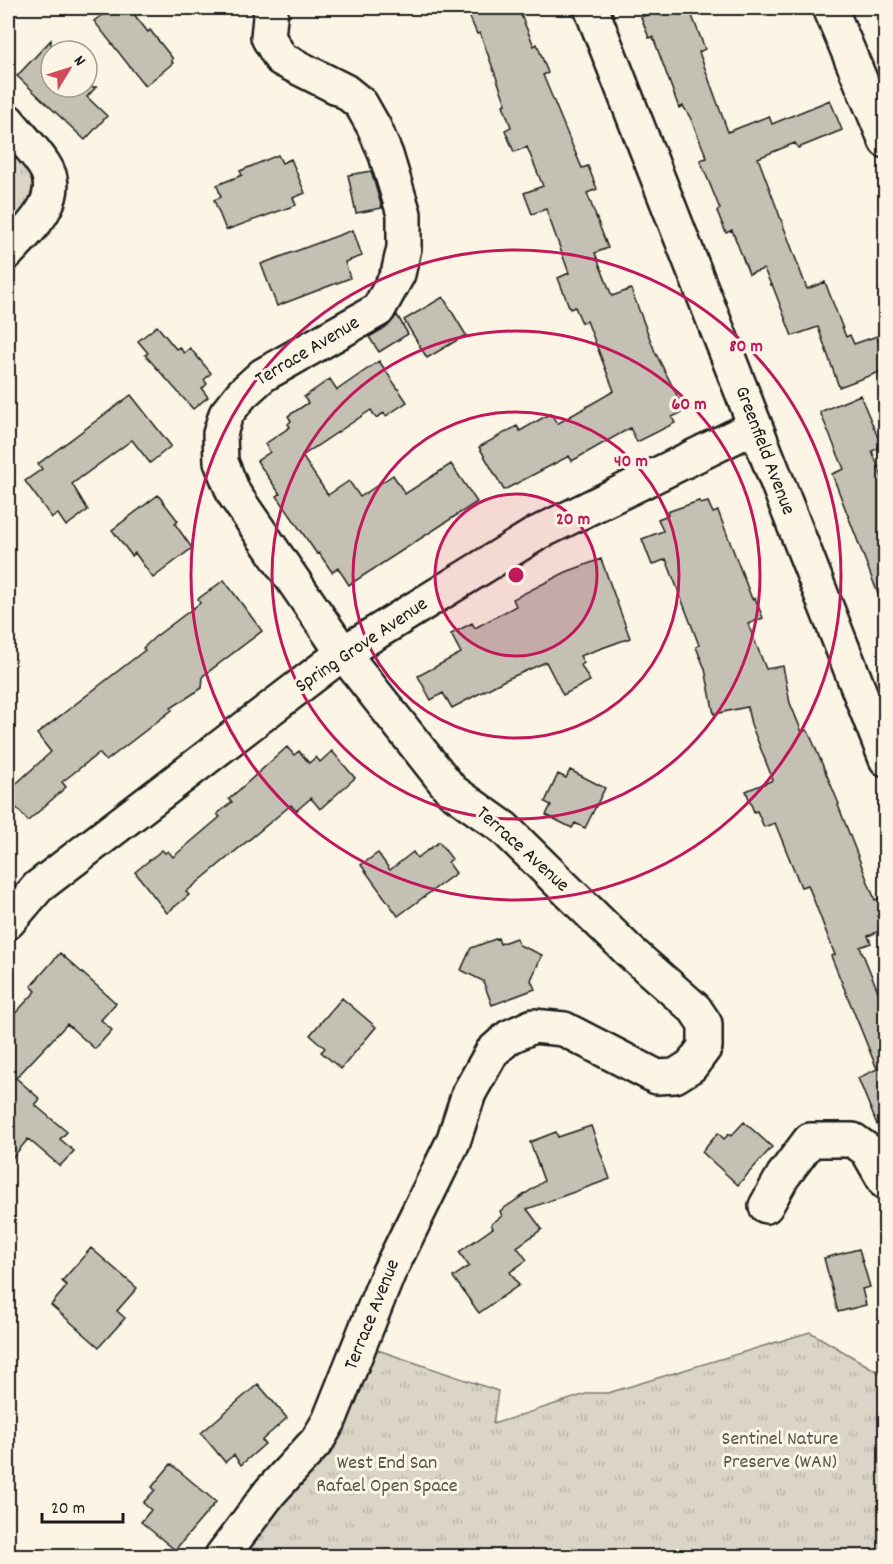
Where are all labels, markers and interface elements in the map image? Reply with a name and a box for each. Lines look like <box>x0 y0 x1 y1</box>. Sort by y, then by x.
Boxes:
north arrow <box>39 39 99 99</box>
text: N <box>67 51 90 72</box>
street label: Terrace Avenue <box>251 310 366 394</box>
text: 80 m <box>729 335 763 360</box>
street label: Greenfield Avenue <box>727 383 801 520</box>
text: 60 m <box>671 393 707 418</box>
text: 40 m <box>614 450 648 475</box>
text: 20 m <box>556 508 590 533</box>
centre of rings <box>506 565 526 585</box>
street label: Spring Grove Avenue <box>290 591 434 701</box>
street label: Terrace Avenue <box>469 800 575 900</box>
street label: Terrace Avenue <box>338 1255 408 1375</box>
park label: Sentinel Nature Preserve (WAN) <box>722 1426 839 1477</box>
park label: West End San Rafael Open Space <box>316 1450 458 1501</box>
scale bar <box>42 1486 123 1524</box>
text: 20 m <box>51 1497 85 1522</box>

